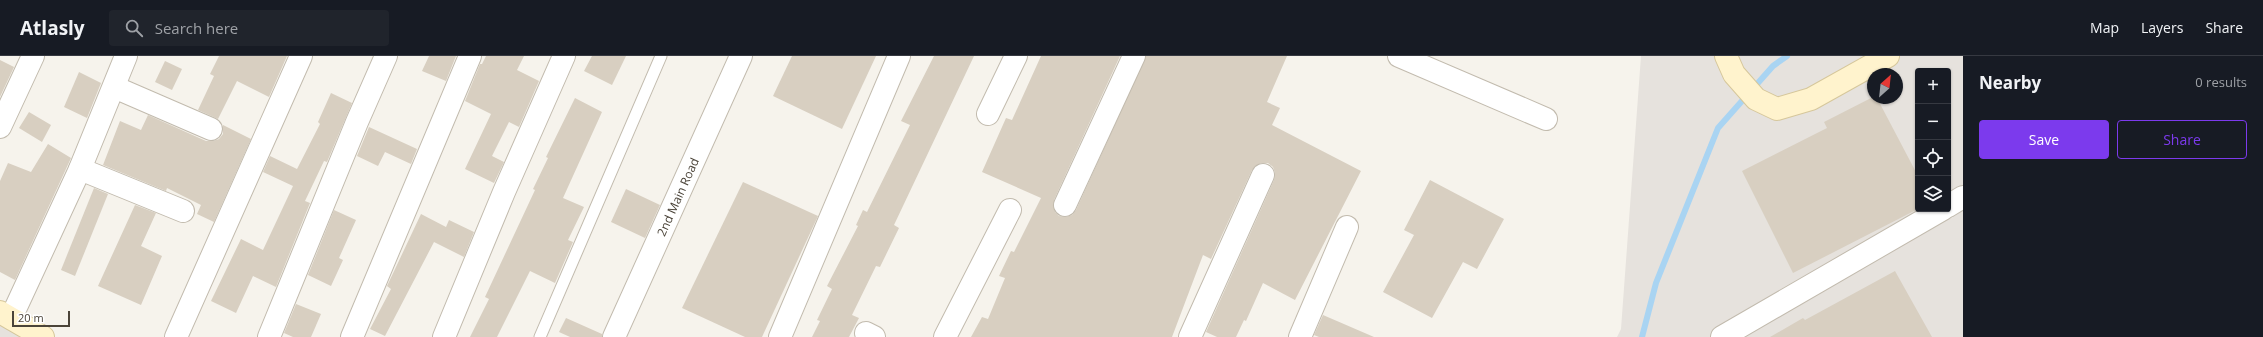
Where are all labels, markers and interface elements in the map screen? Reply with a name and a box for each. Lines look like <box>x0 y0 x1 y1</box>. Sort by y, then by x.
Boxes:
search box <box>109 10 389 46</box>
text: Atlasly <box>20 15 85 41</box>
icon: search <box>123 17 145 39</box>
text: Search here <box>155 18 238 38</box>
text: Map <box>2090 18 2119 37</box>
text: Layers <box>2141 18 2183 37</box>
text: Share <box>2205 18 2243 37</box>
north arrow <box>1867 68 1903 104</box>
map controls <box>1915 68 1951 212</box>
button: + <box>1915 68 1951 104</box>
text: Nearby <box>1979 71 2041 94</box>
text: 0 results <box>2195 73 2247 91</box>
button: − <box>1915 104 1951 140</box>
button: Save <box>1979 120 2109 159</box>
button: Share <box>2117 120 2247 159</box>
button: locate <box>1915 140 1951 176</box>
street label: 2nd Main Road <box>652 155 703 239</box>
button: layers <box>1915 176 1951 212</box>
scale bar <box>12 309 70 328</box>
text: 20 m <box>18 310 44 325</box>

